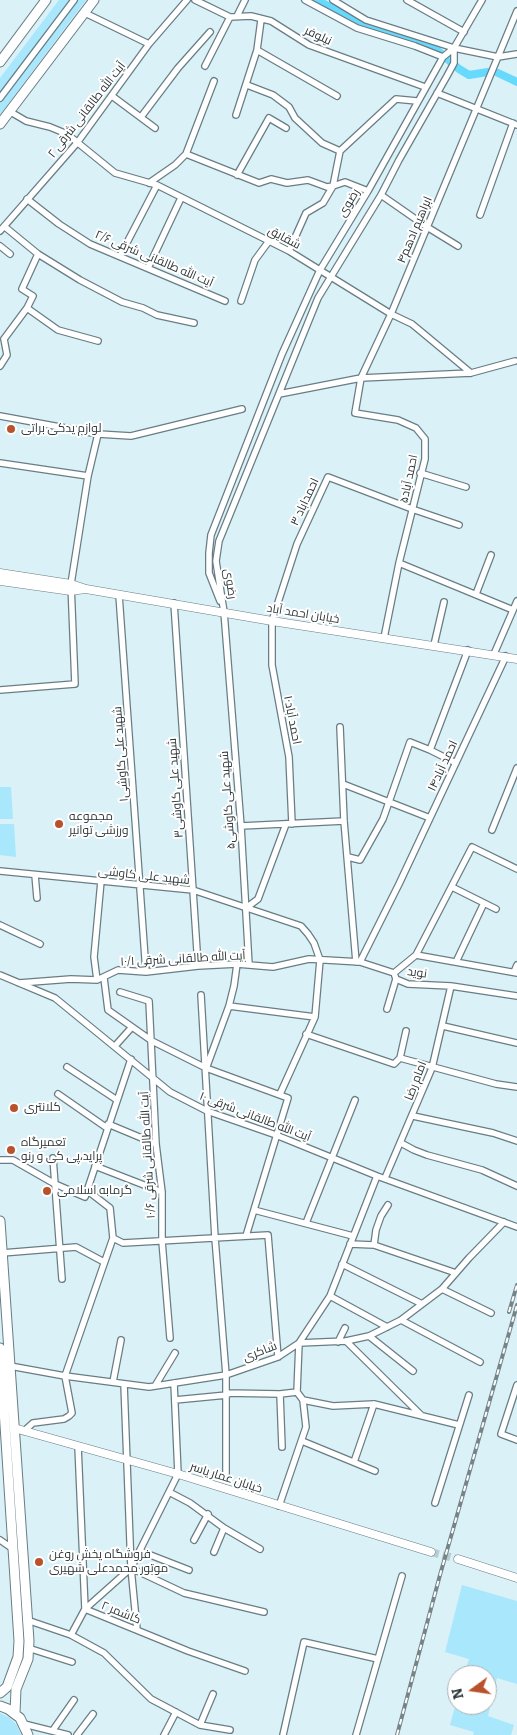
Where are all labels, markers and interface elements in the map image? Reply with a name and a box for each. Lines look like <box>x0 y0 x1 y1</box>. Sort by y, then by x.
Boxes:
street label: نیلوفر <box>302 24 334 48</box>
street label: آیت الله طالقانی شرقی ۲ <box>45 59 129 161</box>
street label: رضوی <box>335 186 363 220</box>
street label: ابراهیم ادهم۴ <box>394 194 436 266</box>
street label: شقایق <box>265 223 303 253</box>
street label: آیت الله طالقانی شرقی ۲/۶ <box>93 228 215 290</box>
place label: لوازم یدکی براتی <box>21 422 102 436</box>
marker: لوازم یدکی براتی <box>5 423 17 435</box>
street label: احمد آباد۵ <box>397 453 421 505</box>
street label: احمداباد ۳ <box>288 476 322 528</box>
street label: رضوی <box>220 568 240 600</box>
street label: خیابان احمد آباد <box>266 601 340 627</box>
street label: احمد آباد۱۰ <box>280 694 304 746</box>
street label: شهید علی کاوشی۱ <box>110 706 132 802</box>
street label: شهید علی کاوشی۳ <box>165 738 187 838</box>
street label: احمد آباد۱۴ <box>425 738 461 794</box>
street label: شهید علی کاوشی۵ <box>217 750 239 850</box>
place label: مجموعه ورزشی توانیر <box>69 810 128 838</box>
marker: مجموعه ورزشی توانیر <box>53 818 65 830</box>
street label: شهید علی کاوشی <box>97 864 191 888</box>
street label: آیت الله طالقانی شرقی ۱۰/۱ <box>120 949 246 969</box>
street label: نوید <box>406 964 428 982</box>
street label: امام رضا <box>402 1059 430 1103</box>
street label: آیت الله طالقانی شرقی ۱۰ <box>197 1089 313 1145</box>
street label: آیت الله طالقانی شرقی ۱۰/۶ <box>137 1091 159 1219</box>
place label: کلانتری <box>24 1101 61 1115</box>
marker: کلانتری <box>8 1102 20 1114</box>
place label: تعمیرگاه پراید،پی کی و رنو <box>21 1136 102 1164</box>
marker: تعمیرگاه پراید،پی کی و رنو <box>5 1144 17 1156</box>
place label: گرمابه اسلامی <box>57 1184 132 1198</box>
marker: گرمابه اسلامی <box>41 1185 53 1197</box>
street label: شاکری <box>241 1339 279 1365</box>
street label: خیابان عمار یاسر <box>188 1460 264 1496</box>
place label: فروشگاه پخش روغن موتور محمدعلی شهیری <box>49 1548 168 1576</box>
marker: فروشگاه پخش روغن موتور محمدعلی شهیری <box>33 1556 45 1568</box>
street label: کاشمر ۲ <box>99 1599 143 1627</box>
north arrow <box>447 1665 497 1715</box>
text: N <box>448 1686 467 1701</box>

